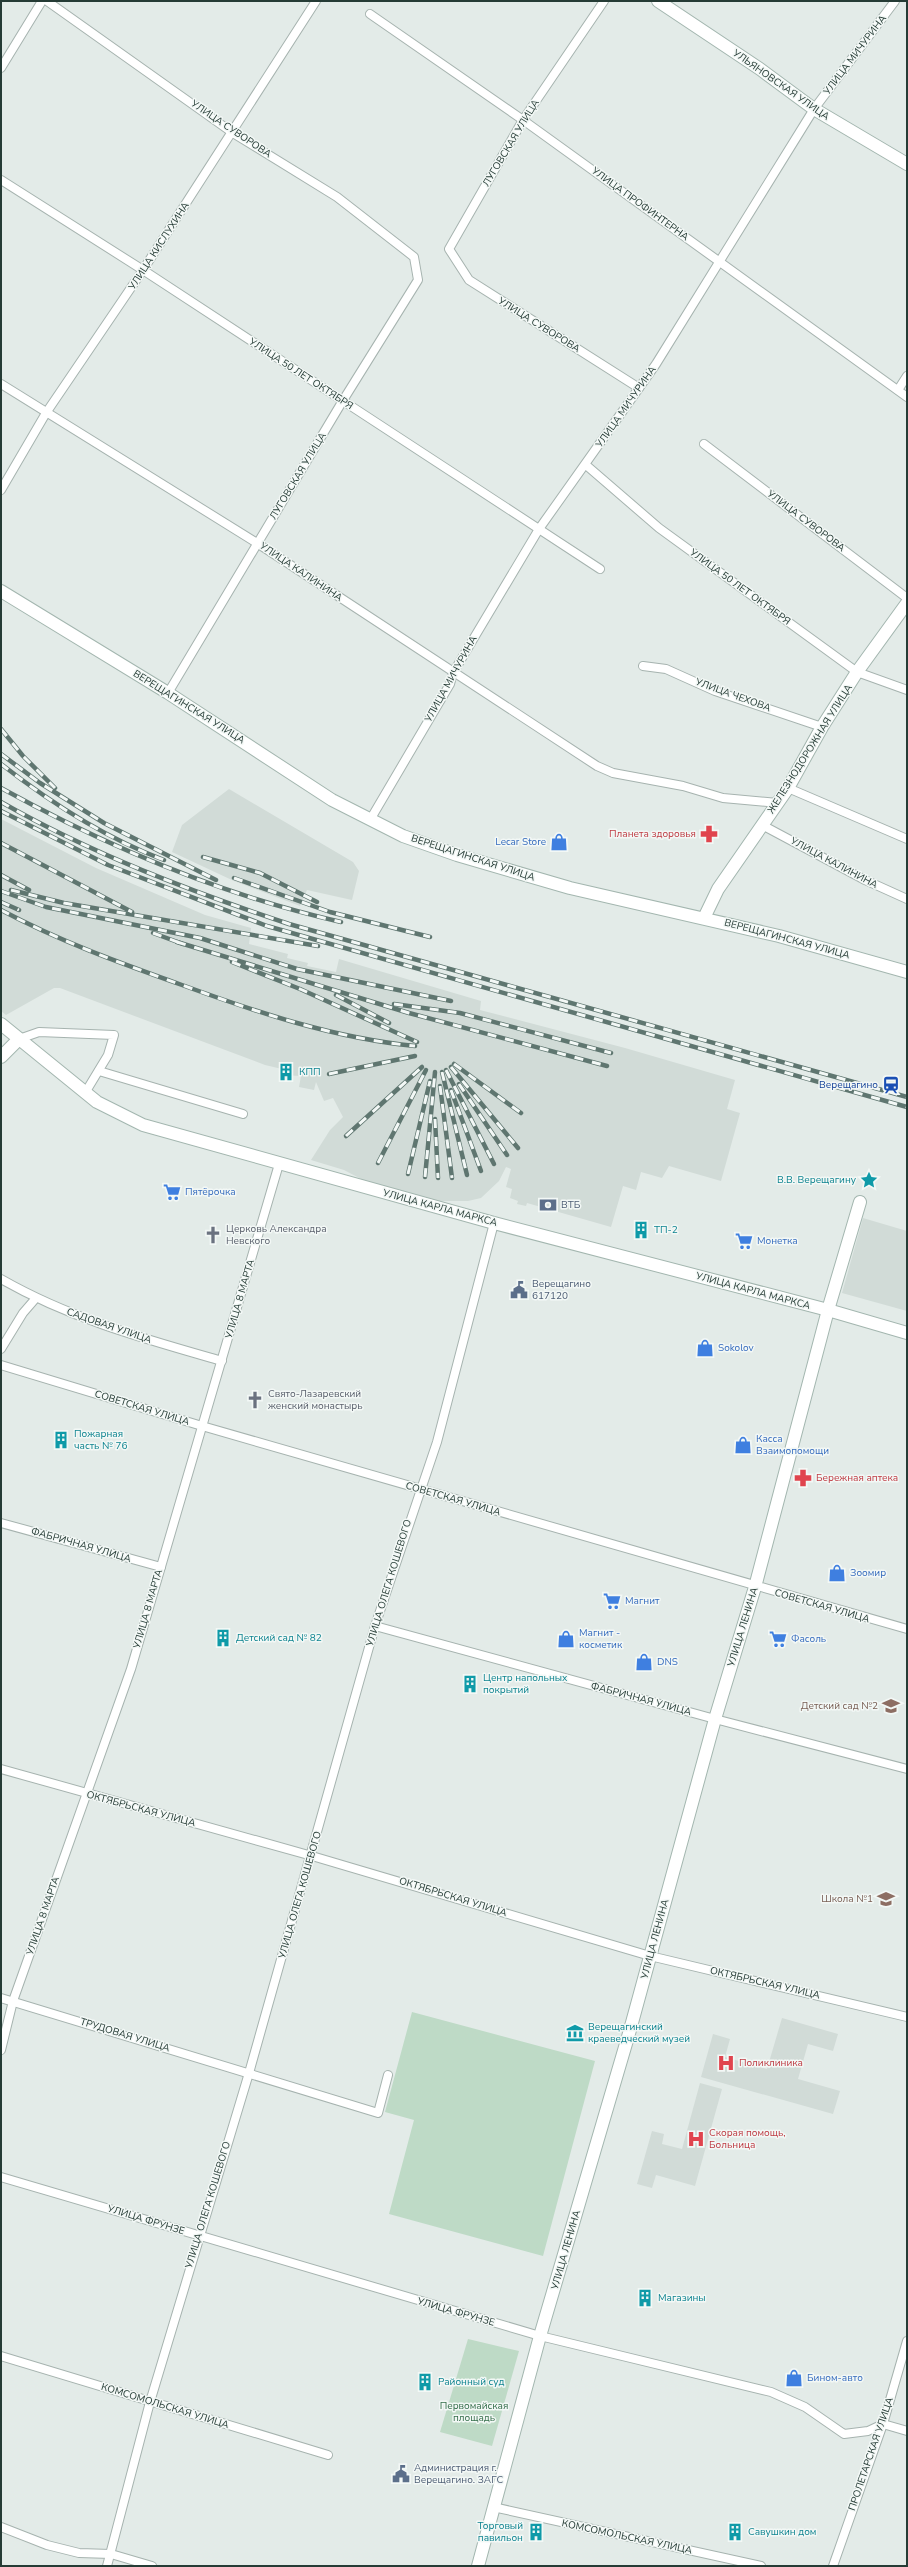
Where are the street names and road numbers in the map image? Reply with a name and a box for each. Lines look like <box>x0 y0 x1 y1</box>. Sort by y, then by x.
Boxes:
street label: УЛИЦА МИЧУРИНА <box>820 12 890 99</box>
street label: УЛЬЯНОВСКАЯ УЛИЦА <box>729 46 833 124</box>
street label: УЛИЦА СУВОРОВА <box>187 96 275 162</box>
street label: ЛУГОВСКАЯ УЛИЦА <box>479 96 543 189</box>
street label: УЛИЦА ПРОФИНТЕРНА <box>588 163 692 244</box>
street label: УЛИЦА КИСЛУХИНА <box>125 199 193 294</box>
street label: УЛИЦА СУВОРОВА <box>494 294 583 356</box>
street label: УЛИЦА 50 ЛЕТ ОКТЯБРЯ <box>245 334 356 413</box>
street label: УЛИЦА МИЧУРИНА <box>592 363 660 451</box>
street label: ЛУГОВСКАЯ УЛИЦА <box>266 429 330 522</box>
street label: УЛИЦА СУВОРОВА <box>763 486 848 555</box>
street label: УЛИЦА КАЛИНИНА <box>256 538 346 605</box>
street label: УЛИЦА 50 ЛЕТ ОКТЯБРЯ <box>686 545 793 628</box>
street label: УЛИЦА МИЧУРИНА <box>421 633 481 726</box>
street label: ВЕРЕЩАГИНСКАЯ УЛИЦА <box>130 667 248 748</box>
street label: УЛИЦА ЧЕХОВА <box>692 675 773 715</box>
street label: ЖЕЛЕЗНОДОРОЖНАЯ УЛИЦА <box>764 681 856 816</box>
street label: ВЕРЕЩАГИНСКАЯ УЛИЦА <box>409 831 537 885</box>
street label: УЛИЦА КАЛИНИНА <box>787 834 881 892</box>
street label: ВЕРЕЩАГИНСКАЯ УЛИЦА <box>723 916 852 963</box>
street label: УЛИЦА КАРЛА МАРКСА <box>380 1186 500 1230</box>
street label: УЛИЦА 8 МАРТА <box>222 1257 258 1341</box>
street label: УЛИЦА КАРЛА МАРКСА <box>693 1269 813 1313</box>
street label: САДОВАЯ УЛИЦА <box>65 1305 154 1347</box>
street label: СОВЕТСКАЯ УЛИЦА <box>93 1387 192 1429</box>
street label: СОВЕТСКАЯ УЛИЦА <box>404 1479 503 1519</box>
street label: УЛИЦА ОЛЕГА КОШЕВОГО <box>363 1517 415 1649</box>
street label: ФАБРИЧНАЯ УЛИЦА <box>29 1524 133 1566</box>
street label: УЛИЦА 8 МАРТА <box>130 1567 166 1651</box>
street label: УЛИЦА ЛЕНИНА <box>724 1585 762 1669</box>
street label: СОВЕТСКАЯ УЛИЦА <box>773 1586 872 1626</box>
street label: ФАБРИЧНАЯ УЛИЦА <box>589 1679 693 1719</box>
street label: ОКТЯБРЬСКАЯ УЛИЦА <box>85 1788 198 1830</box>
street label: УЛИЦА ОЛЕГА КОШЕВОГО <box>275 1829 325 1961</box>
street label: УЛИЦА 8 МАРТА <box>23 1874 63 1958</box>
street label: ОКТЯБРЬСКАЯ УЛИЦА <box>397 1874 509 1920</box>
street label: УЛИЦА ЛЕНИНА <box>637 1897 673 1981</box>
street label: ОКТЯБРЬСКАЯ УЛИЦА <box>709 1964 822 2003</box>
street label: ТРУДОВАЯ УЛИЦА <box>78 2015 172 2056</box>
street label: УЛИЦА ОЛЕГА КОШЕВОГО <box>182 2139 234 2271</box>
street label: УЛИЦА ФРУНЗЕ <box>105 2201 186 2238</box>
street label: УЛИЦА ЛЕНИНА <box>548 2208 584 2292</box>
street label: УЛИЦА ФРУНЗЕ <box>415 2294 497 2330</box>
street label: КОМСОМОЛЬСКАЯ УЛИЦА <box>99 2380 231 2432</box>
street label: ПРОЛЕТАРСКАЯ УЛИЦА <box>845 2395 897 2513</box>
street label: КОМСОМОЛЬСКАЯ УЛИЦА <box>560 2516 694 2558</box>

